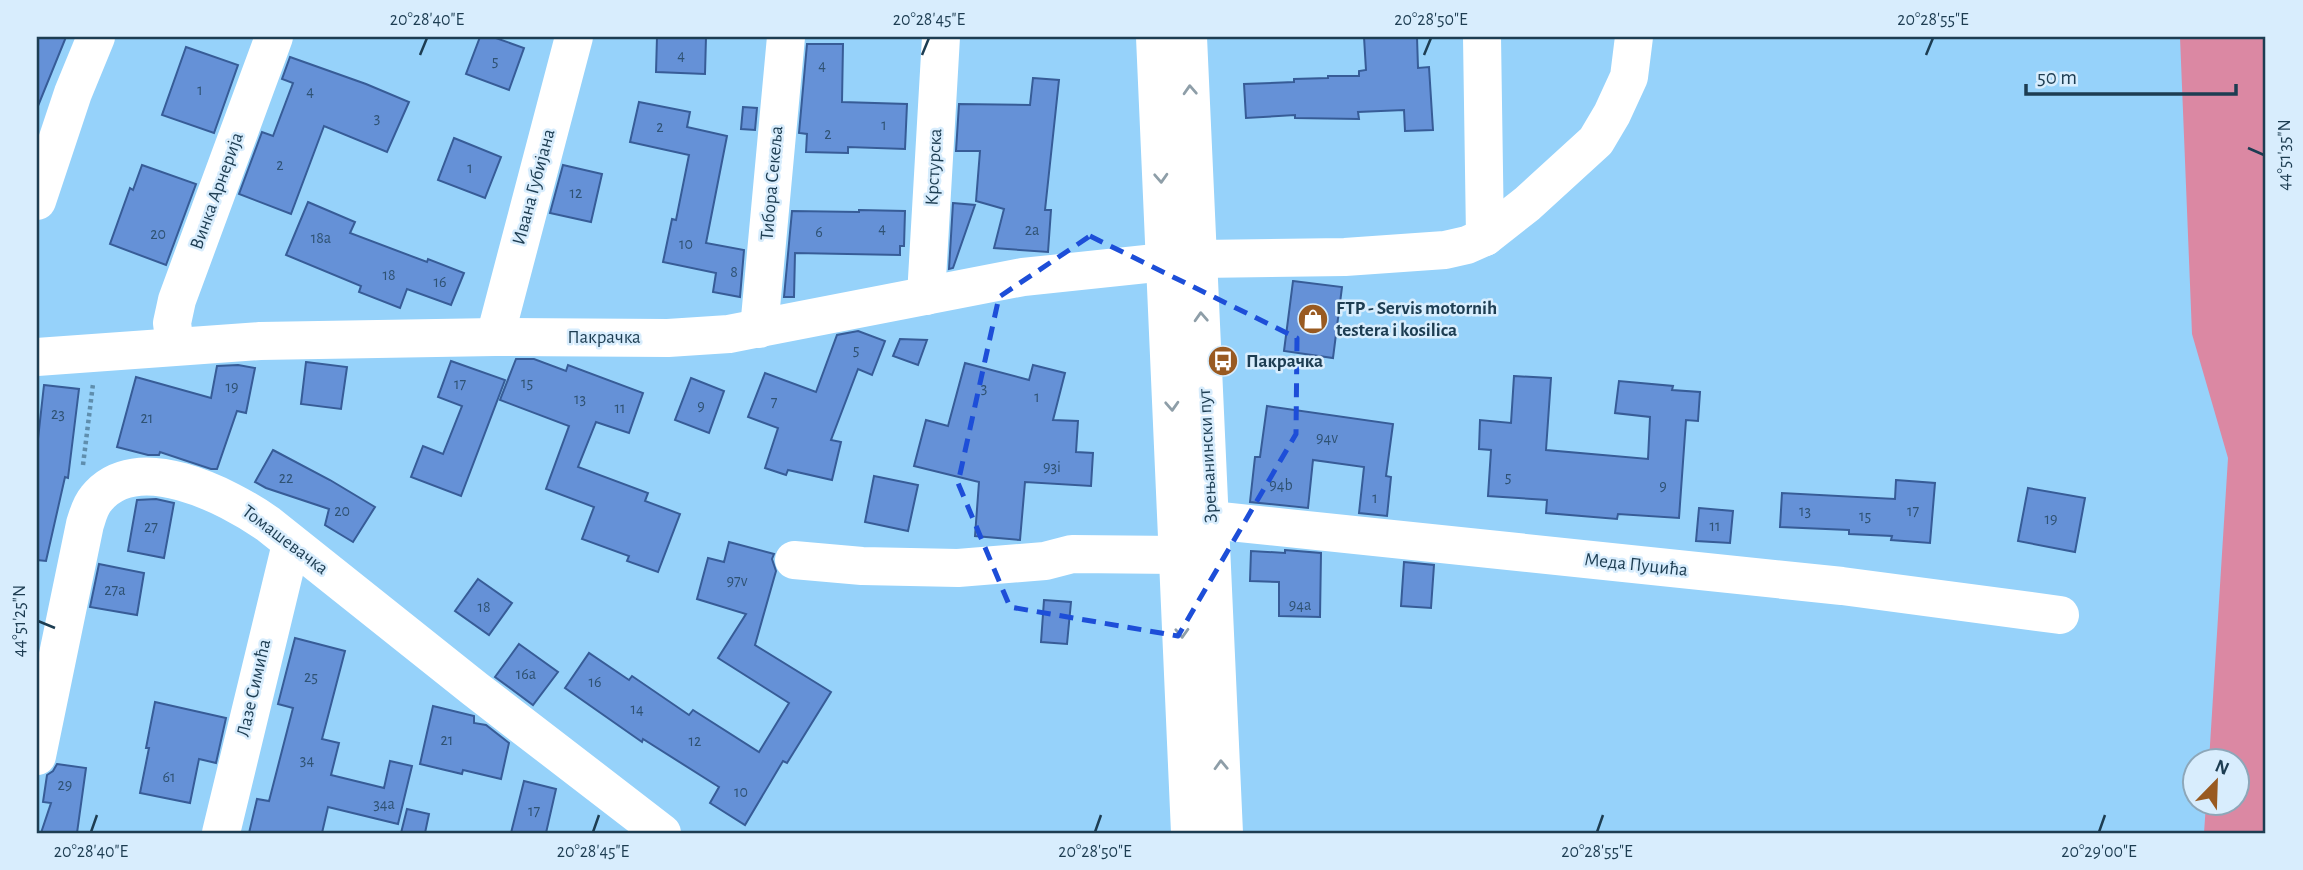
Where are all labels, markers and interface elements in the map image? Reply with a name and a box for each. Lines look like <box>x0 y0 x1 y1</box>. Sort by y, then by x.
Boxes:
text: 20°28'40"E <box>390 11 465 29</box>
text: 20°28'45"E <box>893 11 966 29</box>
text: 20°28'50"E <box>1394 11 1468 29</box>
text: 20°28'55"E <box>1897 11 1969 29</box>
house number: 4 <box>677 47 685 63</box>
scale bar <box>2026 52 2236 96</box>
house number: 5 <box>492 53 498 69</box>
house number: 4 <box>818 57 826 73</box>
text: 50 m <box>2037 67 2077 88</box>
house number: 1 <box>197 82 203 98</box>
house number: 4 <box>306 83 314 99</box>
one-way arrow <box>1183 84 1198 95</box>
house number: 3 <box>374 110 380 126</box>
house number: 1 <box>881 117 887 133</box>
house number: 2 <box>656 119 664 135</box>
text: 44°51'35"N <box>2276 119 2294 191</box>
street label: Тибора Секеља <box>758 125 786 241</box>
house number: 2 <box>824 126 832 142</box>
street label: Ивана Губијана <box>509 127 559 247</box>
street label: Крстурска <box>922 128 946 206</box>
street label: Винка Арнерија <box>187 130 247 252</box>
house number: 2 <box>276 157 284 173</box>
house number: 1 <box>467 160 473 176</box>
one-way arrow <box>1154 173 1169 184</box>
house number: 12 <box>570 185 582 201</box>
house number: 4 <box>878 220 886 236</box>
house number: 2a <box>1025 222 1039 238</box>
house number: 6 <box>815 224 823 240</box>
house number: 20 <box>150 226 166 242</box>
house number: 18a <box>311 230 331 246</box>
house number: 10 <box>679 236 693 252</box>
house number: 8 <box>730 264 738 280</box>
house number: 18 <box>382 267 396 283</box>
house number: 16 <box>433 274 447 290</box>
place label: FTP - Servis motornih testera i kosilica <box>1336 299 1497 340</box>
shop icon: FTP - Servis motornih testera i kosilica <box>1296 302 1330 336</box>
one-way arrow <box>1194 312 1209 323</box>
street label: Пакрачка <box>567 328 641 347</box>
house number: 5 <box>853 342 859 358</box>
bus stop icon: Пакрачка <box>1206 344 1240 378</box>
place label: Пакрачка <box>1246 352 1323 371</box>
house number: 15 <box>521 375 533 391</box>
house number: 17 <box>454 376 466 392</box>
house number: 19 <box>225 379 239 395</box>
house number: 3 <box>981 380 987 396</box>
street label: Зрењанински пут <box>1195 388 1221 524</box>
house number: 1 <box>1034 389 1040 405</box>
house number: 13 <box>574 391 586 407</box>
house number: 7 <box>771 394 778 410</box>
house number: 9 <box>697 398 705 414</box>
house number: 11 <box>614 400 626 416</box>
one-way arrow <box>1164 400 1179 411</box>
house number: 23 <box>51 406 65 422</box>
house number: 21 <box>141 410 153 426</box>
house number: 94v <box>1316 430 1338 446</box>
house number: 93i <box>1043 459 1061 475</box>
house number: 5 <box>1505 469 1511 485</box>
house number: 22 <box>279 470 293 486</box>
house number: 94b <box>1269 477 1293 493</box>
house number: 9 <box>1659 478 1667 494</box>
house number: 1 <box>1372 490 1378 506</box>
street label: Томашевачка <box>238 502 332 579</box>
house number: 20 <box>334 503 350 519</box>
house number: 13 <box>1799 503 1811 519</box>
house number: 17 <box>1907 503 1919 519</box>
house number: 15 <box>1859 508 1871 524</box>
house number: 19 <box>2044 511 2058 527</box>
house number: 11 <box>1709 518 1721 534</box>
house number: 27 <box>144 519 158 535</box>
street label: Меда Пуцића <box>1583 550 1689 580</box>
house number: 97v <box>727 573 748 589</box>
house number: 27a <box>104 582 126 598</box>
text: 44°51'25"N <box>11 585 29 657</box>
house number: 94a <box>1289 597 1311 613</box>
house number: 18 <box>477 599 491 615</box>
one-way arrow <box>1174 628 1189 639</box>
street label: Лазе Симића <box>234 637 274 739</box>
house number: 16a <box>516 666 536 682</box>
house number: 25 <box>304 669 318 685</box>
house number: 16 <box>588 674 602 690</box>
house number: 14 <box>630 701 644 717</box>
house number: 21 <box>441 732 453 748</box>
house number: 12 <box>689 733 701 749</box>
north arrow <box>2180 748 2250 818</box>
house number: 34 <box>300 752 314 768</box>
text: N <box>2212 756 2232 779</box>
one-way arrow <box>1213 759 1228 770</box>
house number: 61 <box>162 769 176 785</box>
house number: 29 <box>58 777 72 793</box>
house number: 10 <box>734 784 748 800</box>
house number: 34a <box>373 796 395 812</box>
house number: 17 <box>528 803 540 819</box>
text: 20°28'40"E <box>54 843 129 861</box>
text: 20°28'45"E <box>557 843 630 861</box>
text: 20°28'50"E <box>1058 843 1132 861</box>
text: 20°28'55"E <box>1561 843 1633 861</box>
text: 20°29'00"E <box>2061 843 2137 861</box>

